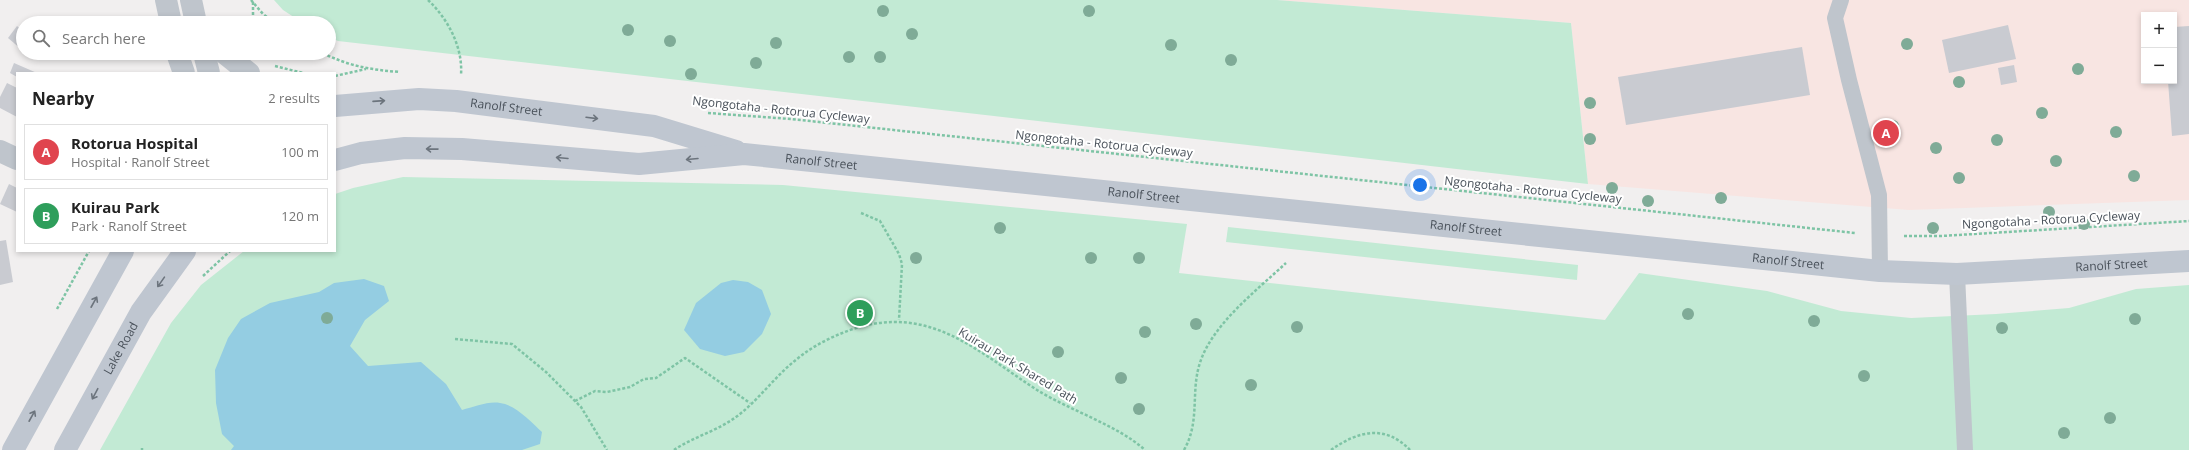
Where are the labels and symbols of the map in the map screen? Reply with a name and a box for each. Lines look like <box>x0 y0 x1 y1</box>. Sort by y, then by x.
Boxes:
street label: Ngongotaha - Rotorua Cycleway <box>692 92 872 127</box>
street label: Ranolf Street <box>469 94 543 120</box>
one-way arrow <box>372 98 385 105</box>
one-way arrow <box>585 114 598 122</box>
pin: A <box>1873 118 1899 148</box>
street label: Ngongotaha - Rotorua Cycleway <box>1015 126 1195 161</box>
one-way arrow <box>426 145 439 152</box>
street label: Ranolf Street <box>784 149 858 174</box>
one-way arrow <box>556 154 569 161</box>
one-way arrow <box>686 156 699 163</box>
street label: Ngongotaha - Rotorua Cycleway <box>1444 172 1624 207</box>
your location <box>1410 175 1430 195</box>
street label: Ranolf Street <box>1107 182 1181 207</box>
street label: Ngongotaha - Rotorua Cycleway <box>1962 206 2141 233</box>
street label: Ranolf Street <box>1429 216 1503 240</box>
street label: Ranolf Street <box>1751 249 1825 273</box>
street label: Ranolf Street <box>2075 254 2148 275</box>
one-way arrow <box>157 276 165 287</box>
one-way arrow <box>91 296 99 308</box>
pin: B <box>847 298 873 328</box>
street label: Lake Road <box>99 319 142 378</box>
street label: Kuirau Park Shared Path <box>955 323 1081 408</box>
one-way arrow <box>91 388 98 400</box>
one-way arrow <box>28 410 36 422</box>

